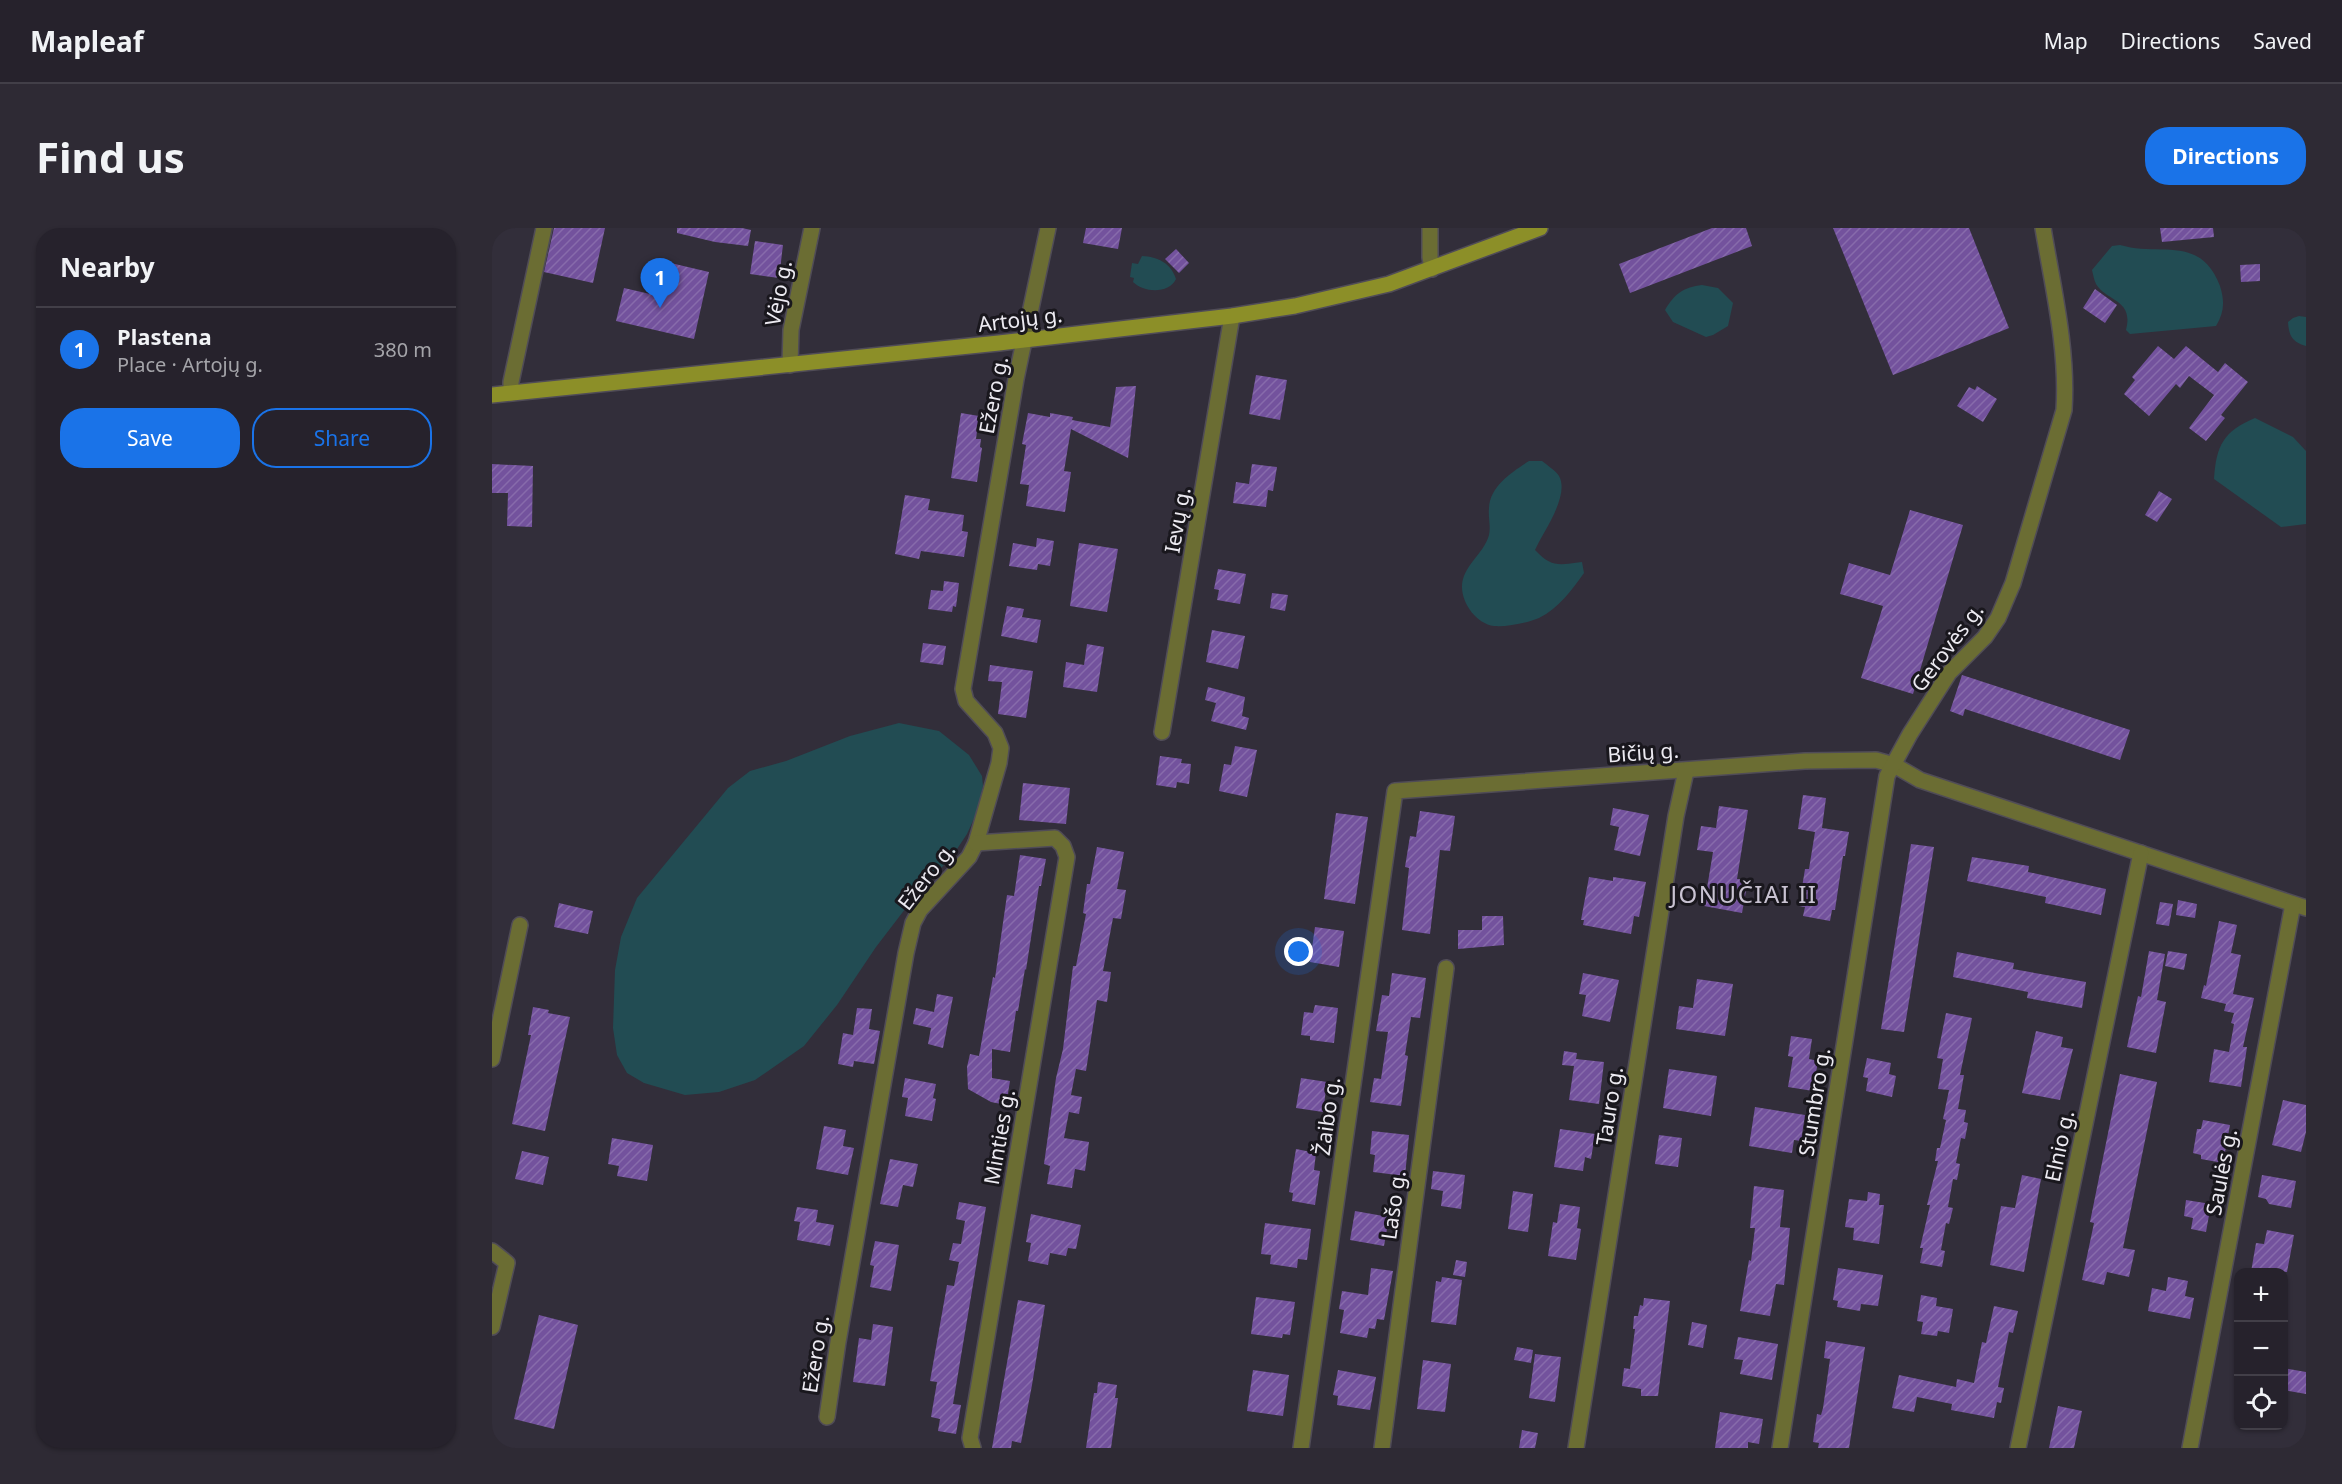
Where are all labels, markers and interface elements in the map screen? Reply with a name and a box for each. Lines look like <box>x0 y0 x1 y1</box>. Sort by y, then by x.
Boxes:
text: Mapleaf <box>30 22 144 60</box>
text: Map <box>2044 27 2088 55</box>
text: Directions <box>2121 27 2220 55</box>
text: Saved <box>2253 27 2312 55</box>
button: Directions <box>2145 127 2306 185</box>
text: Find us <box>36 128 185 185</box>
text: Nearby <box>60 249 155 285</box>
street label: Vėjo g. <box>758 258 798 328</box>
pin: 1 <box>640 259 680 308</box>
street label: Artojų g. <box>976 300 1064 338</box>
text: Plastena <box>117 321 212 351</box>
text: 1 <box>74 336 85 363</box>
text: 380 m <box>374 336 432 363</box>
text: Place · Artojų g. <box>117 351 263 378</box>
street label: Ežero g. <box>972 354 1014 436</box>
button: Save <box>60 408 240 468</box>
button: Share <box>252 408 432 468</box>
street label: Ievų g. <box>1157 485 1197 555</box>
street label: Gerovės g. <box>1904 597 1990 697</box>
street label: Bičių g. <box>1606 736 1680 768</box>
street label: Ežero g. <box>891 837 961 915</box>
district label: JONUČIAI II <box>1669 877 1817 910</box>
your location <box>1284 937 1313 966</box>
street label: Stumbro g. <box>1792 1046 1836 1158</box>
street label: Tauro g. <box>1589 1064 1629 1148</box>
street label: Žaibo g. <box>1308 1075 1346 1157</box>
street label: Minties g. <box>977 1087 1021 1187</box>
street label: Elnio g. <box>2038 1108 2080 1184</box>
street label: Saulės g. <box>2199 1126 2243 1218</box>
street label: Lašo g. <box>1374 1169 1412 1241</box>
map controls <box>2234 1268 2288 1430</box>
button: + <box>2234 1268 2288 1322</box>
street label: Ežero g. <box>795 1313 835 1395</box>
button: − <box>2234 1322 2288 1376</box>
button: locate <box>2234 1376 2288 1430</box>

